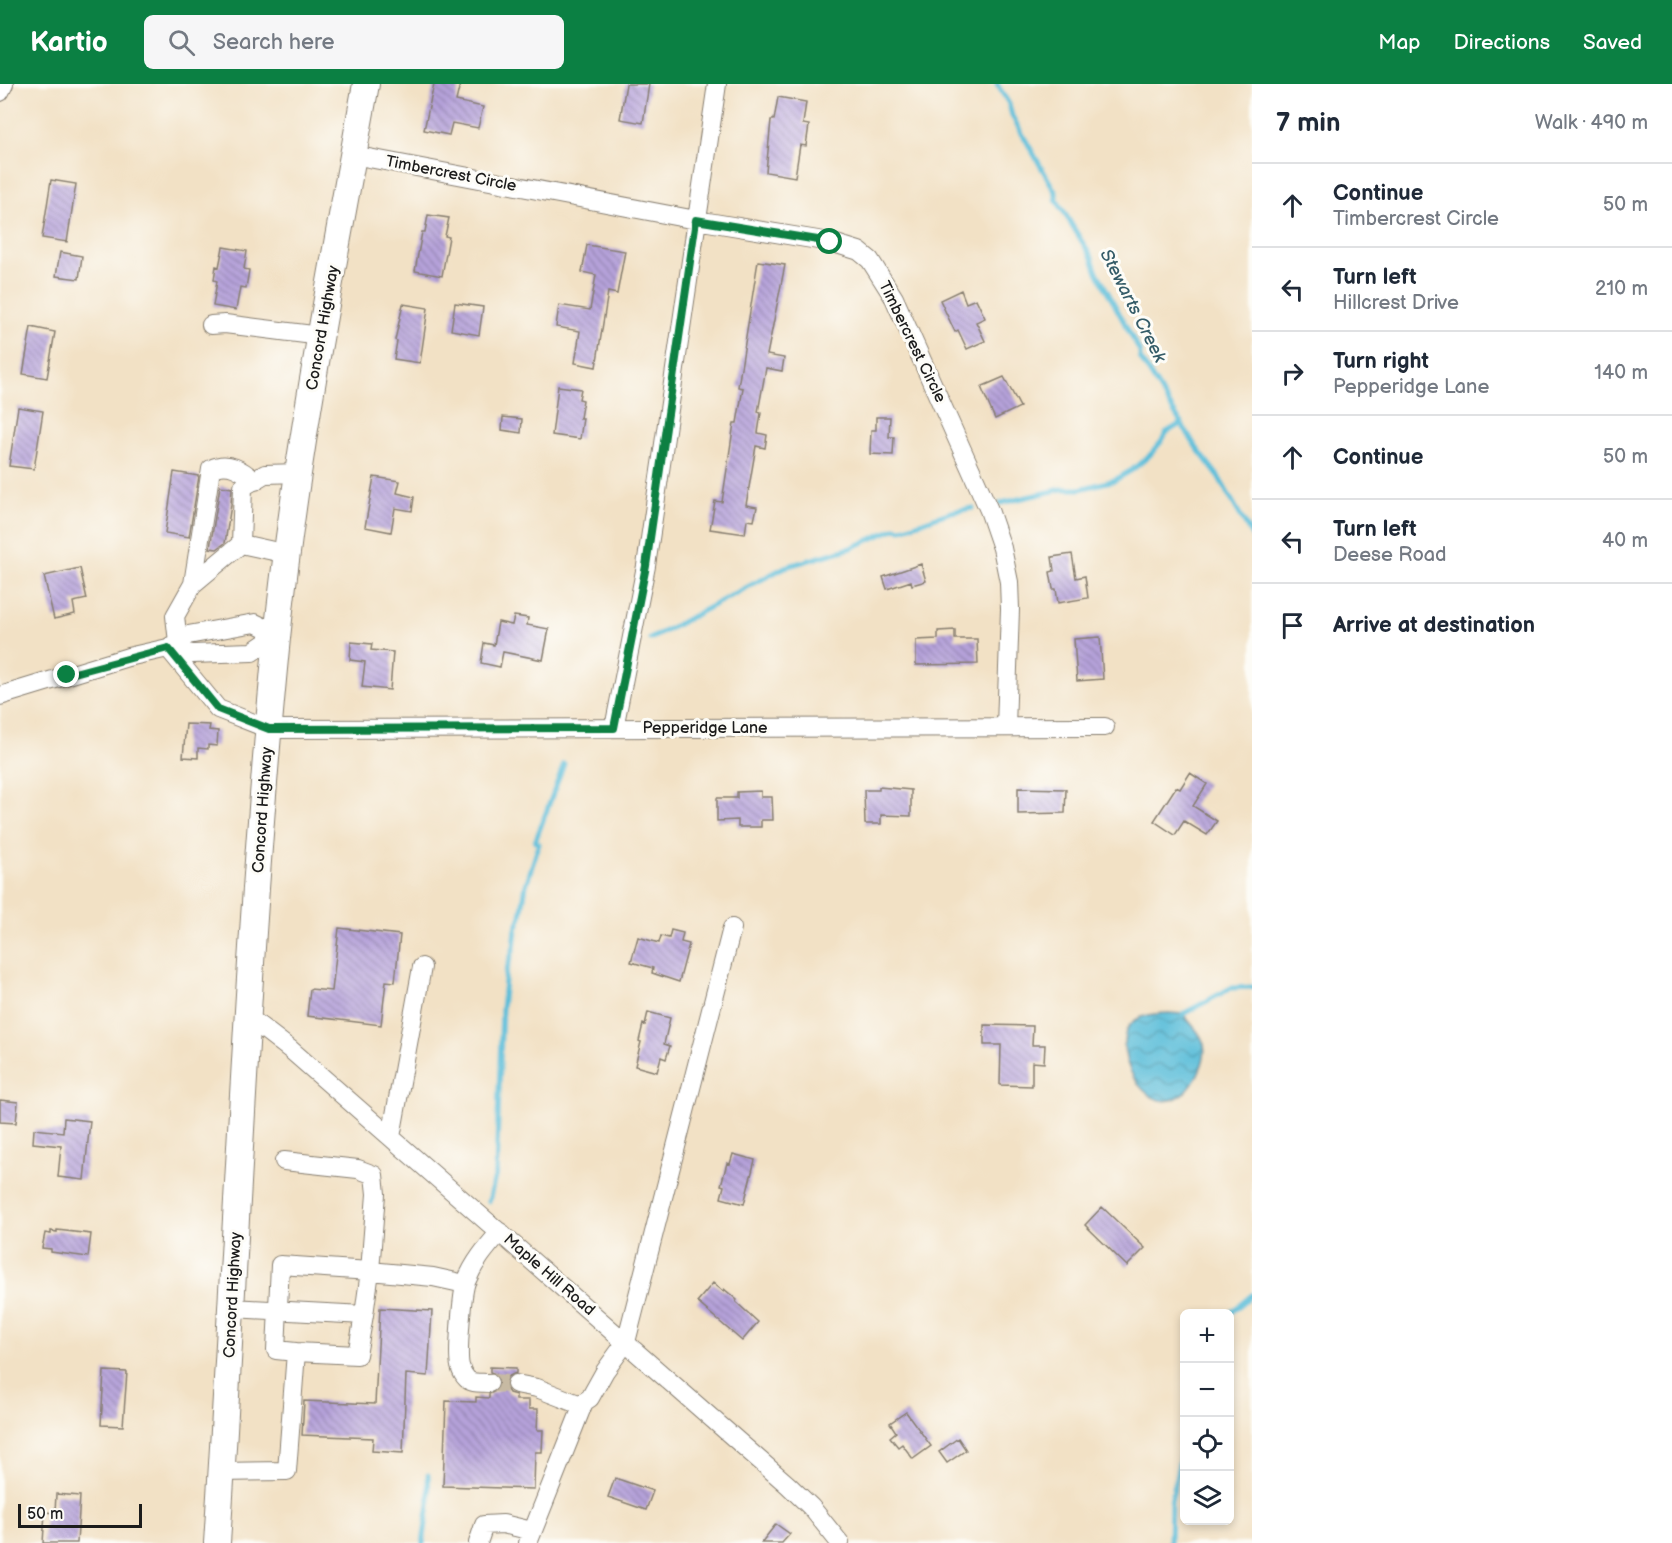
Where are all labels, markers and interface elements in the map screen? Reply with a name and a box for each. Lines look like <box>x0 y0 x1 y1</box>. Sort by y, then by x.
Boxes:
search box <box>144 15 564 69</box>
text: Kartio <box>30 26 108 59</box>
icon: search <box>165 26 198 59</box>
text: Search here <box>213 29 335 56</box>
text: Map <box>1378 30 1421 55</box>
text: Directions <box>1454 30 1550 55</box>
text: Saved <box>1583 30 1642 55</box>
text: 7 min <box>1276 108 1340 139</box>
text: Walk · 490 m <box>1535 111 1648 135</box>
street label: Timbercrest Circle <box>384 152 518 196</box>
text: Continue <box>1333 180 1423 207</box>
icon: ahead <box>1276 189 1309 222</box>
text: 50 m <box>1603 193 1648 217</box>
text: Timbercrest Circle <box>1333 207 1499 231</box>
route start <box>816 228 842 254</box>
water label: Stewarts Creek <box>1095 246 1171 367</box>
street label: Concord Highway <box>303 263 343 392</box>
text: Turn left <box>1333 264 1417 291</box>
icon: left <box>1276 273 1309 306</box>
text: 210 m <box>1595 277 1648 301</box>
street label: Timbercrest Circle <box>874 278 950 406</box>
text: Hillcrest Drive <box>1333 291 1459 315</box>
text: Turn right <box>1333 348 1429 375</box>
icon: right <box>1276 357 1309 390</box>
text: 140 m <box>1594 361 1648 385</box>
text: Pepperidge Lane <box>1333 375 1489 399</box>
icon: ahead <box>1276 441 1309 474</box>
text: Continue <box>1333 444 1423 471</box>
text: 50 m <box>1603 445 1648 469</box>
text: Turn left <box>1333 516 1417 543</box>
icon: left <box>1276 525 1309 558</box>
text: 40 m <box>1602 529 1648 553</box>
text: Deese Road <box>1333 543 1447 567</box>
icon: arrive <box>1276 609 1309 642</box>
text: Arrive at destination <box>1333 612 1535 639</box>
route end <box>53 661 79 687</box>
street label: Pepperidge Lane <box>642 719 768 738</box>
street label: Concord Highway <box>249 746 277 874</box>
street label: Maple Hill Road <box>499 1230 599 1320</box>
street label: Concord Highway <box>220 1231 246 1359</box>
map controls <box>1180 1309 1234 1525</box>
button: + <box>1180 1309 1234 1363</box>
button: − <box>1180 1363 1234 1417</box>
button: locate <box>1180 1417 1234 1471</box>
button: layers <box>1180 1471 1234 1525</box>
scale bar <box>18 1501 142 1528</box>
text: 50 m <box>27 1505 63 1524</box>

